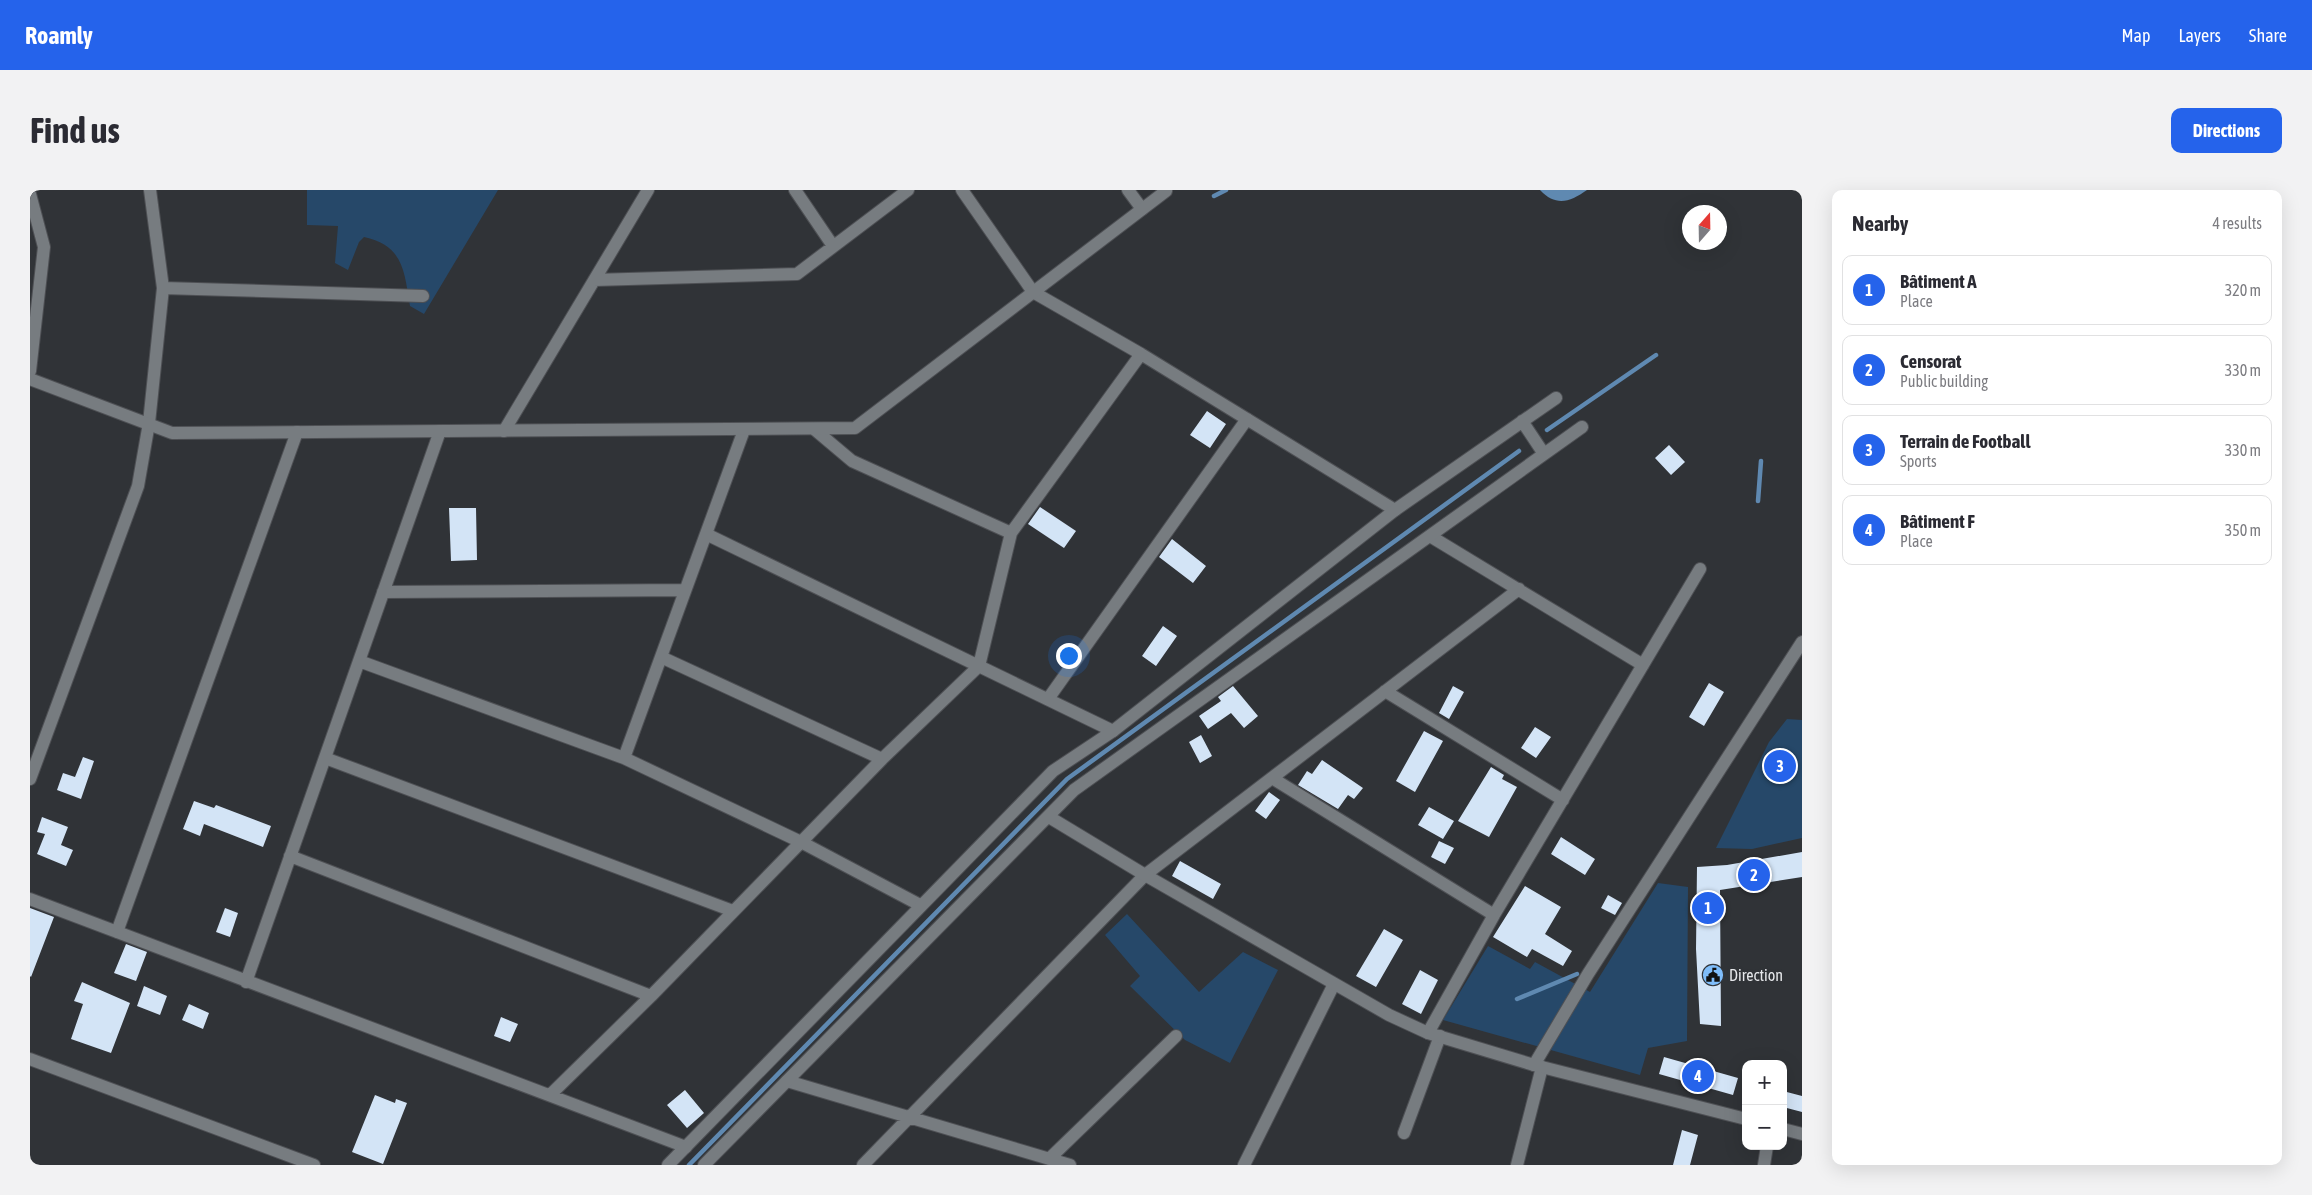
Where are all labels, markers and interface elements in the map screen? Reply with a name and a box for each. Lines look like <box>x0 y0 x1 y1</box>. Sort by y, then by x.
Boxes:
text: Roamly <box>25 22 93 49</box>
text: Map <box>2121 25 2150 46</box>
text: Layers <box>2178 25 2221 46</box>
text: Share <box>2249 25 2287 46</box>
button: Directions <box>2171 108 2282 153</box>
text: Find us <box>30 110 120 150</box>
north arrow <box>1682 205 1727 250</box>
text: Nearby <box>1852 211 1908 235</box>
text: 4 results <box>2212 214 2262 232</box>
text: Bâtiment A <box>1900 270 1977 292</box>
text: 1 <box>1865 281 1873 299</box>
text: 320 m <box>2225 281 2261 299</box>
text: Place <box>1900 292 1933 310</box>
text: Censorat <box>1900 350 1962 372</box>
text: 2 <box>1865 361 1873 379</box>
text: 330 m <box>2225 361 2261 379</box>
text: Public building <box>1900 372 1988 390</box>
text: Terrain de Football <box>1900 430 2030 452</box>
text: 3 <box>1865 441 1873 459</box>
text: 330 m <box>2225 441 2261 459</box>
text: Sports <box>1900 452 1937 470</box>
text: Bâtiment F <box>1900 510 1975 532</box>
text: 4 <box>1865 521 1873 539</box>
text: 350 m <box>2225 521 2261 539</box>
text: Place <box>1900 532 1933 550</box>
your location <box>1056 643 1082 669</box>
pin: 3 <box>1764 747 1796 785</box>
pin: 2 <box>1738 856 1770 894</box>
pin: 1 <box>1692 889 1724 927</box>
public building icon: Direction <box>1701 963 1725 987</box>
place label: Direction <box>1729 966 1783 984</box>
pin: 4 <box>1682 1057 1714 1095</box>
map controls <box>1742 1060 1787 1150</box>
button: + <box>1742 1060 1787 1105</box>
button: − <box>1742 1105 1787 1150</box>

